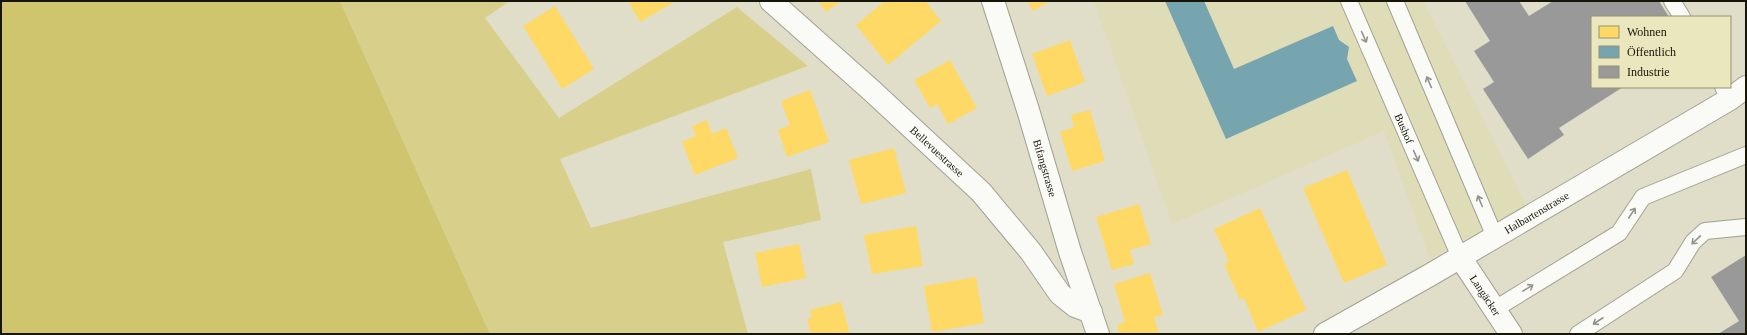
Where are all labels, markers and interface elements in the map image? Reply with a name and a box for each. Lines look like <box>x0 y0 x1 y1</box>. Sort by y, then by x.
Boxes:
legend <box>1591 16 1731 88</box>
text: Wohnen <box>1627 25 1667 39</box>
one-way arrow <box>1361 30 1368 42</box>
text: Öffentlich <box>1627 45 1676 59</box>
text: Industrie <box>1627 65 1670 79</box>
one-way arrow <box>1425 76 1432 88</box>
street label: Bushof <box>1392 112 1416 146</box>
street label: Bellevuestrasse <box>908 124 966 179</box>
street label: Bifangstrasse <box>1031 138 1059 198</box>
one-way arrow <box>1413 150 1420 162</box>
street label: Halbartenstrasse <box>1502 189 1571 236</box>
one-way arrow <box>1475 196 1483 208</box>
one-way arrow <box>1628 208 1636 219</box>
one-way arrow <box>1692 234 1702 244</box>
street label: Langäcker <box>1468 273 1503 318</box>
one-way arrow <box>1522 284 1534 292</box>
one-way arrow <box>1593 317 1604 325</box>

